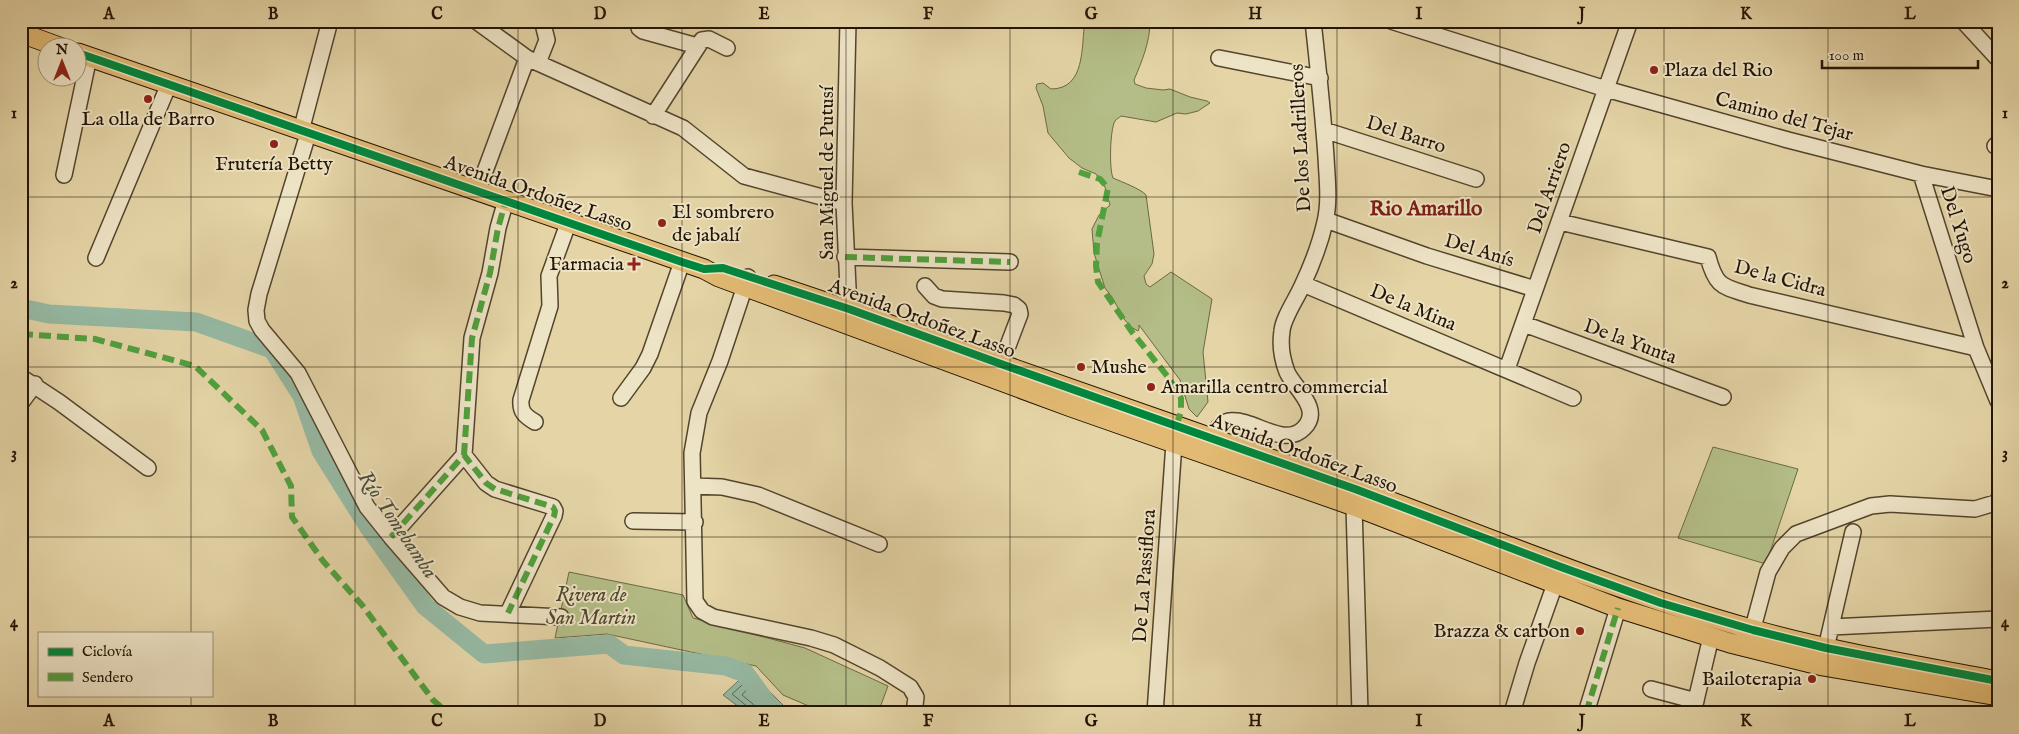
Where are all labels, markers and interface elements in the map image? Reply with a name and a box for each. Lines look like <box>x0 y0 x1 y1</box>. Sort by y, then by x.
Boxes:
text: A <box>103 5 116 25</box>
text: B <box>268 5 279 25</box>
text: C <box>431 5 443 25</box>
text: D <box>594 5 607 25</box>
text: E <box>758 5 770 25</box>
text: F <box>923 5 934 25</box>
text: G <box>1085 5 1098 25</box>
text: H <box>1248 5 1262 25</box>
text: I <box>1416 5 1423 25</box>
text: J <box>1577 5 1586 25</box>
text: K <box>1740 5 1753 25</box>
text: L <box>1904 5 1916 25</box>
north arrow <box>38 38 88 88</box>
scale bar <box>1822 38 1978 70</box>
text: N <box>55 41 68 59</box>
text: 100 m <box>1829 46 1865 65</box>
place label: Plaza del Rio <box>1664 58 1773 83</box>
street label: De los Ladrilleros <box>1285 63 1317 213</box>
marker: Plaza del Rio <box>1648 64 1660 76</box>
street label: San Miguel de Putusí <box>815 84 840 260</box>
street label: Camino del Tejar <box>1712 87 1856 148</box>
marker: La olla de Barro <box>142 93 154 105</box>
text: 1 <box>11 104 17 124</box>
text: 1 <box>2002 104 2008 124</box>
place label: La olla de Barro <box>81 107 215 132</box>
street label: Del Barro <box>1363 110 1449 160</box>
marker: Frutería Betty <box>268 138 280 150</box>
street label: Del Arriero <box>1523 138 1577 237</box>
street label: Avenida Ordoñez Lasso <box>440 150 635 238</box>
place label: Frutería Betty <box>215 152 333 177</box>
street label: Del Yugo <box>1934 183 1982 267</box>
district label: Rio Amarillo <box>1370 196 1483 223</box>
place label: El sombrero de jabalí <box>672 200 774 248</box>
marker: El sombrero de jabalí <box>656 217 668 229</box>
street label: Del Anís <box>1441 229 1517 273</box>
place label: Farmacia <box>549 252 624 277</box>
street label: De la Cidra <box>1731 255 1829 303</box>
marker: Farmacia <box>628 258 640 270</box>
street label: Avenida Ordoñez Lasso <box>824 273 1019 365</box>
text: 2 <box>10 274 18 294</box>
text: 2 <box>2001 274 2009 294</box>
street label: De la Mina <box>1366 279 1460 338</box>
street label: De la Yunta <box>1580 314 1680 371</box>
place label: Mushe <box>1091 355 1147 380</box>
marker: Mushe <box>1075 361 1087 373</box>
place label: Amarilla centro commercial <box>1160 375 1388 400</box>
marker: Amarilla centro commercial <box>1145 381 1157 393</box>
street label: Avenida Ordoñez Lasso <box>1206 408 1401 500</box>
text: 3 <box>11 444 17 464</box>
text: 3 <box>2002 444 2008 464</box>
water label: Río Tomebamba <box>351 466 443 584</box>
street label: De La Passiflora <box>1128 508 1162 644</box>
park label: Rivera de San Martin <box>546 583 636 631</box>
text: 4 <box>10 613 19 633</box>
text: 4 <box>2001 613 2010 633</box>
place label: Brazza & carbon <box>1433 619 1570 644</box>
marker: Brazza & carbon <box>1574 625 1586 637</box>
legend <box>38 632 212 696</box>
text: Ciclovía <box>82 642 133 661</box>
place label: Bailoterapia <box>1702 667 1802 692</box>
text: Sendero <box>82 668 133 687</box>
marker: Bailoterapia <box>1806 673 1818 685</box>
text: A <box>103 712 116 732</box>
text: B <box>268 712 279 732</box>
text: C <box>431 712 443 732</box>
text: D <box>594 712 607 732</box>
text: E <box>758 712 770 732</box>
text: F <box>923 712 934 732</box>
text: G <box>1085 712 1098 732</box>
text: H <box>1248 712 1262 732</box>
text: I <box>1416 712 1423 732</box>
text: J <box>1577 712 1586 732</box>
text: K <box>1740 712 1753 732</box>
text: L <box>1904 712 1916 732</box>

